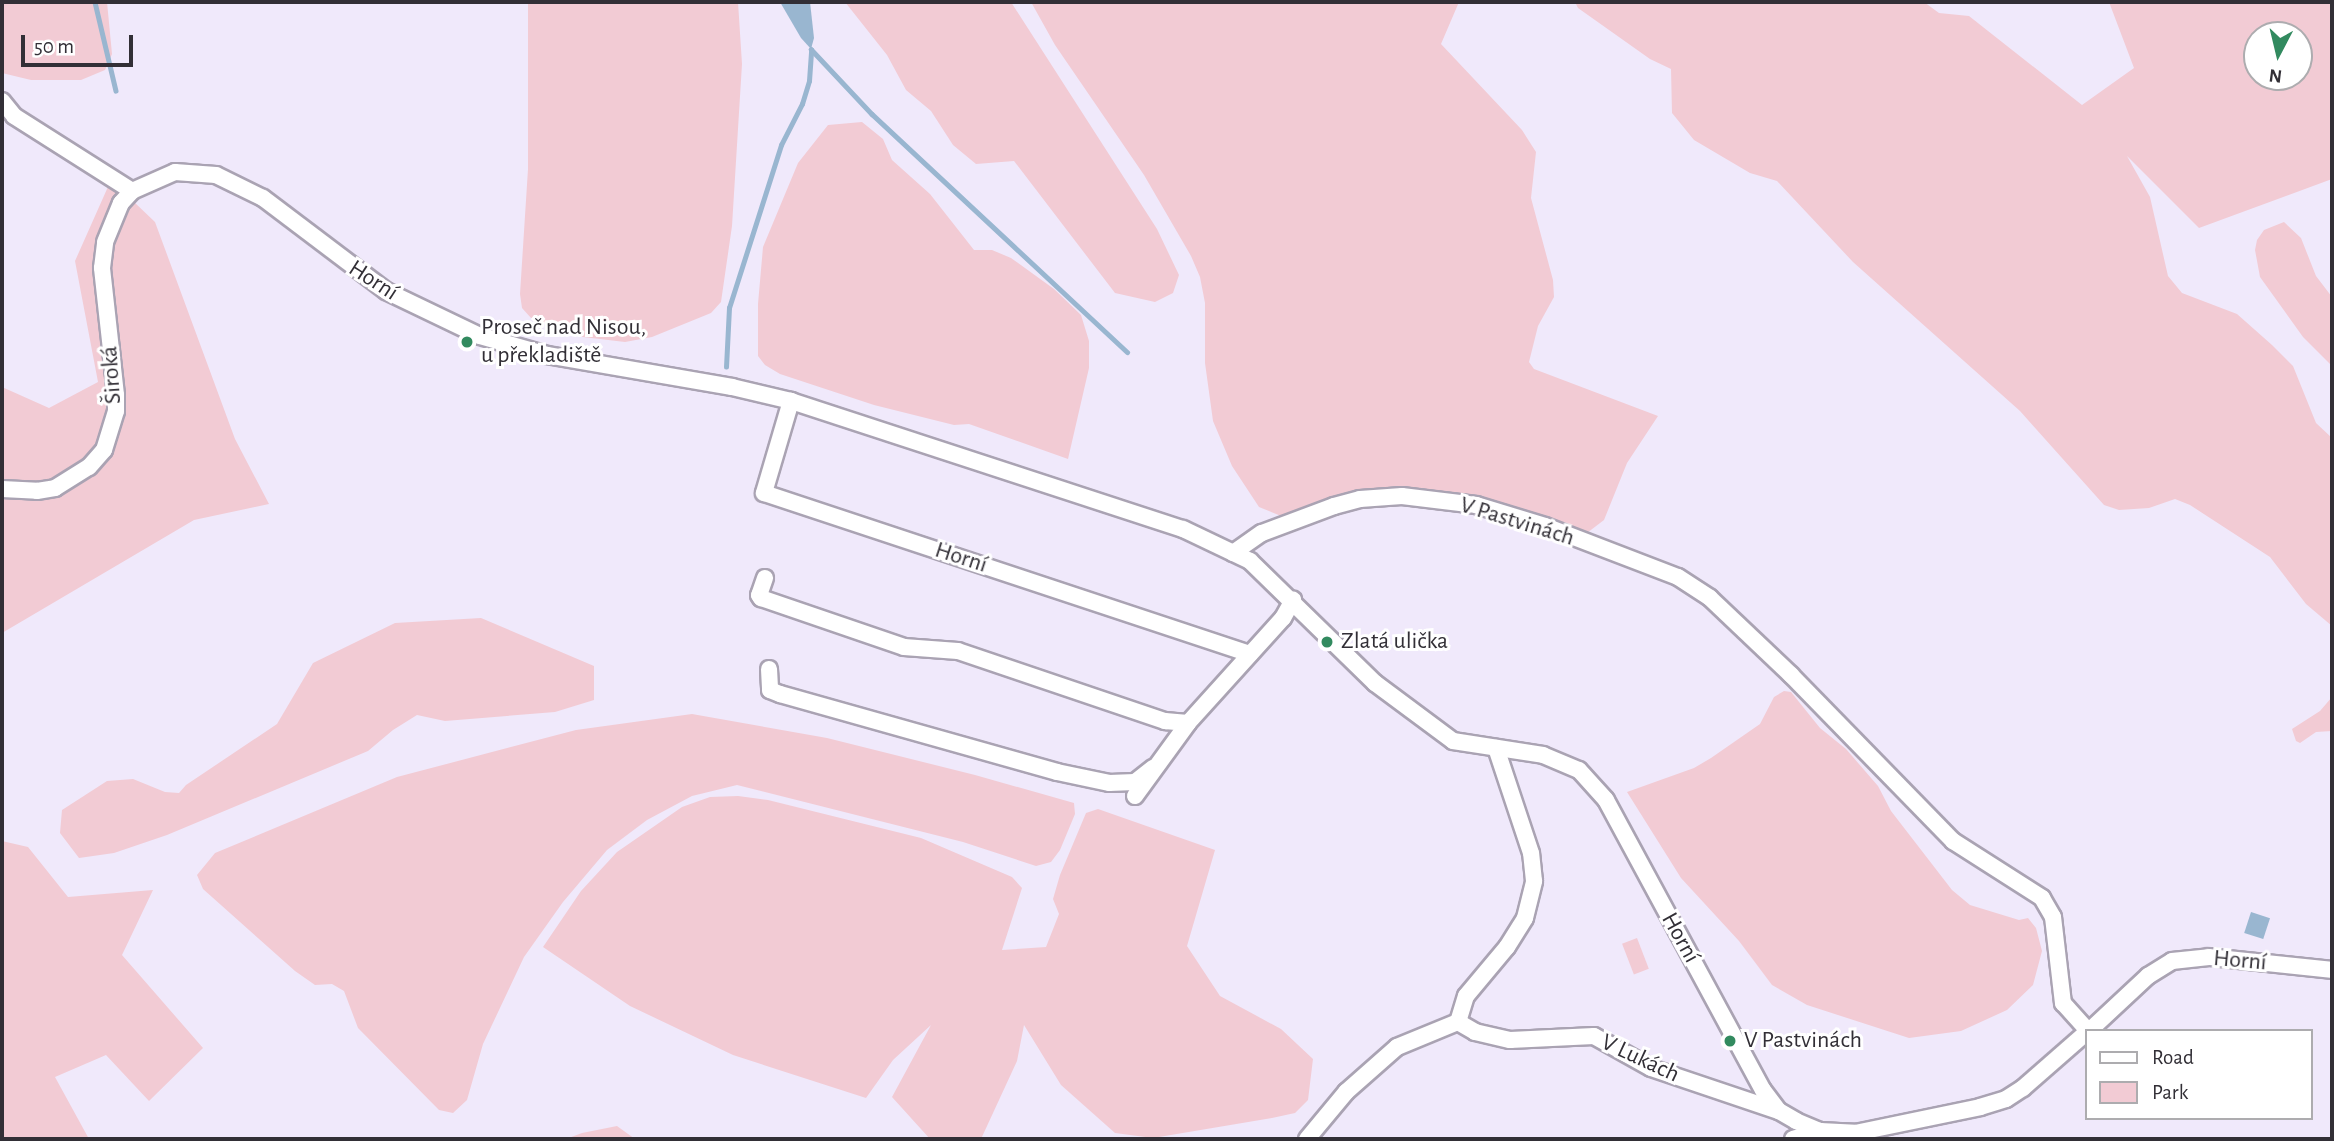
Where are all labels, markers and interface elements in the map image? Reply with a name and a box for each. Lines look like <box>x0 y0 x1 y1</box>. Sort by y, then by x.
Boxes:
scale bar <box>24 21 136 65</box>
north arrow <box>2243 21 2313 91</box>
text: 50 m <box>34 36 74 57</box>
text: N <box>2268 65 2283 86</box>
street label: Horní <box>343 254 403 308</box>
place label: Proseč nad Nisou, u překladiště <box>481 314 646 370</box>
marker: Proseč nad Nisou, u překladiště <box>459 334 475 350</box>
street label: Široká <box>96 345 128 405</box>
street label: V Pastvinách <box>1456 491 1578 553</box>
street label: Horní <box>931 536 991 580</box>
place label: Zlatá ulička <box>1341 628 1448 656</box>
marker: Zlatá ulička <box>1319 634 1335 650</box>
street label: Horní <box>1654 908 1706 968</box>
street label: Horní <box>2212 944 2268 978</box>
place label: V Pastvinách <box>1744 1027 1862 1055</box>
street label: V Lukách <box>1596 1028 1684 1090</box>
legend <box>2086 1029 2313 1120</box>
marker: V Pastvinách <box>1722 1033 1738 1049</box>
text: Road <box>2152 1047 2194 1068</box>
text: Park <box>2152 1082 2188 1103</box>

